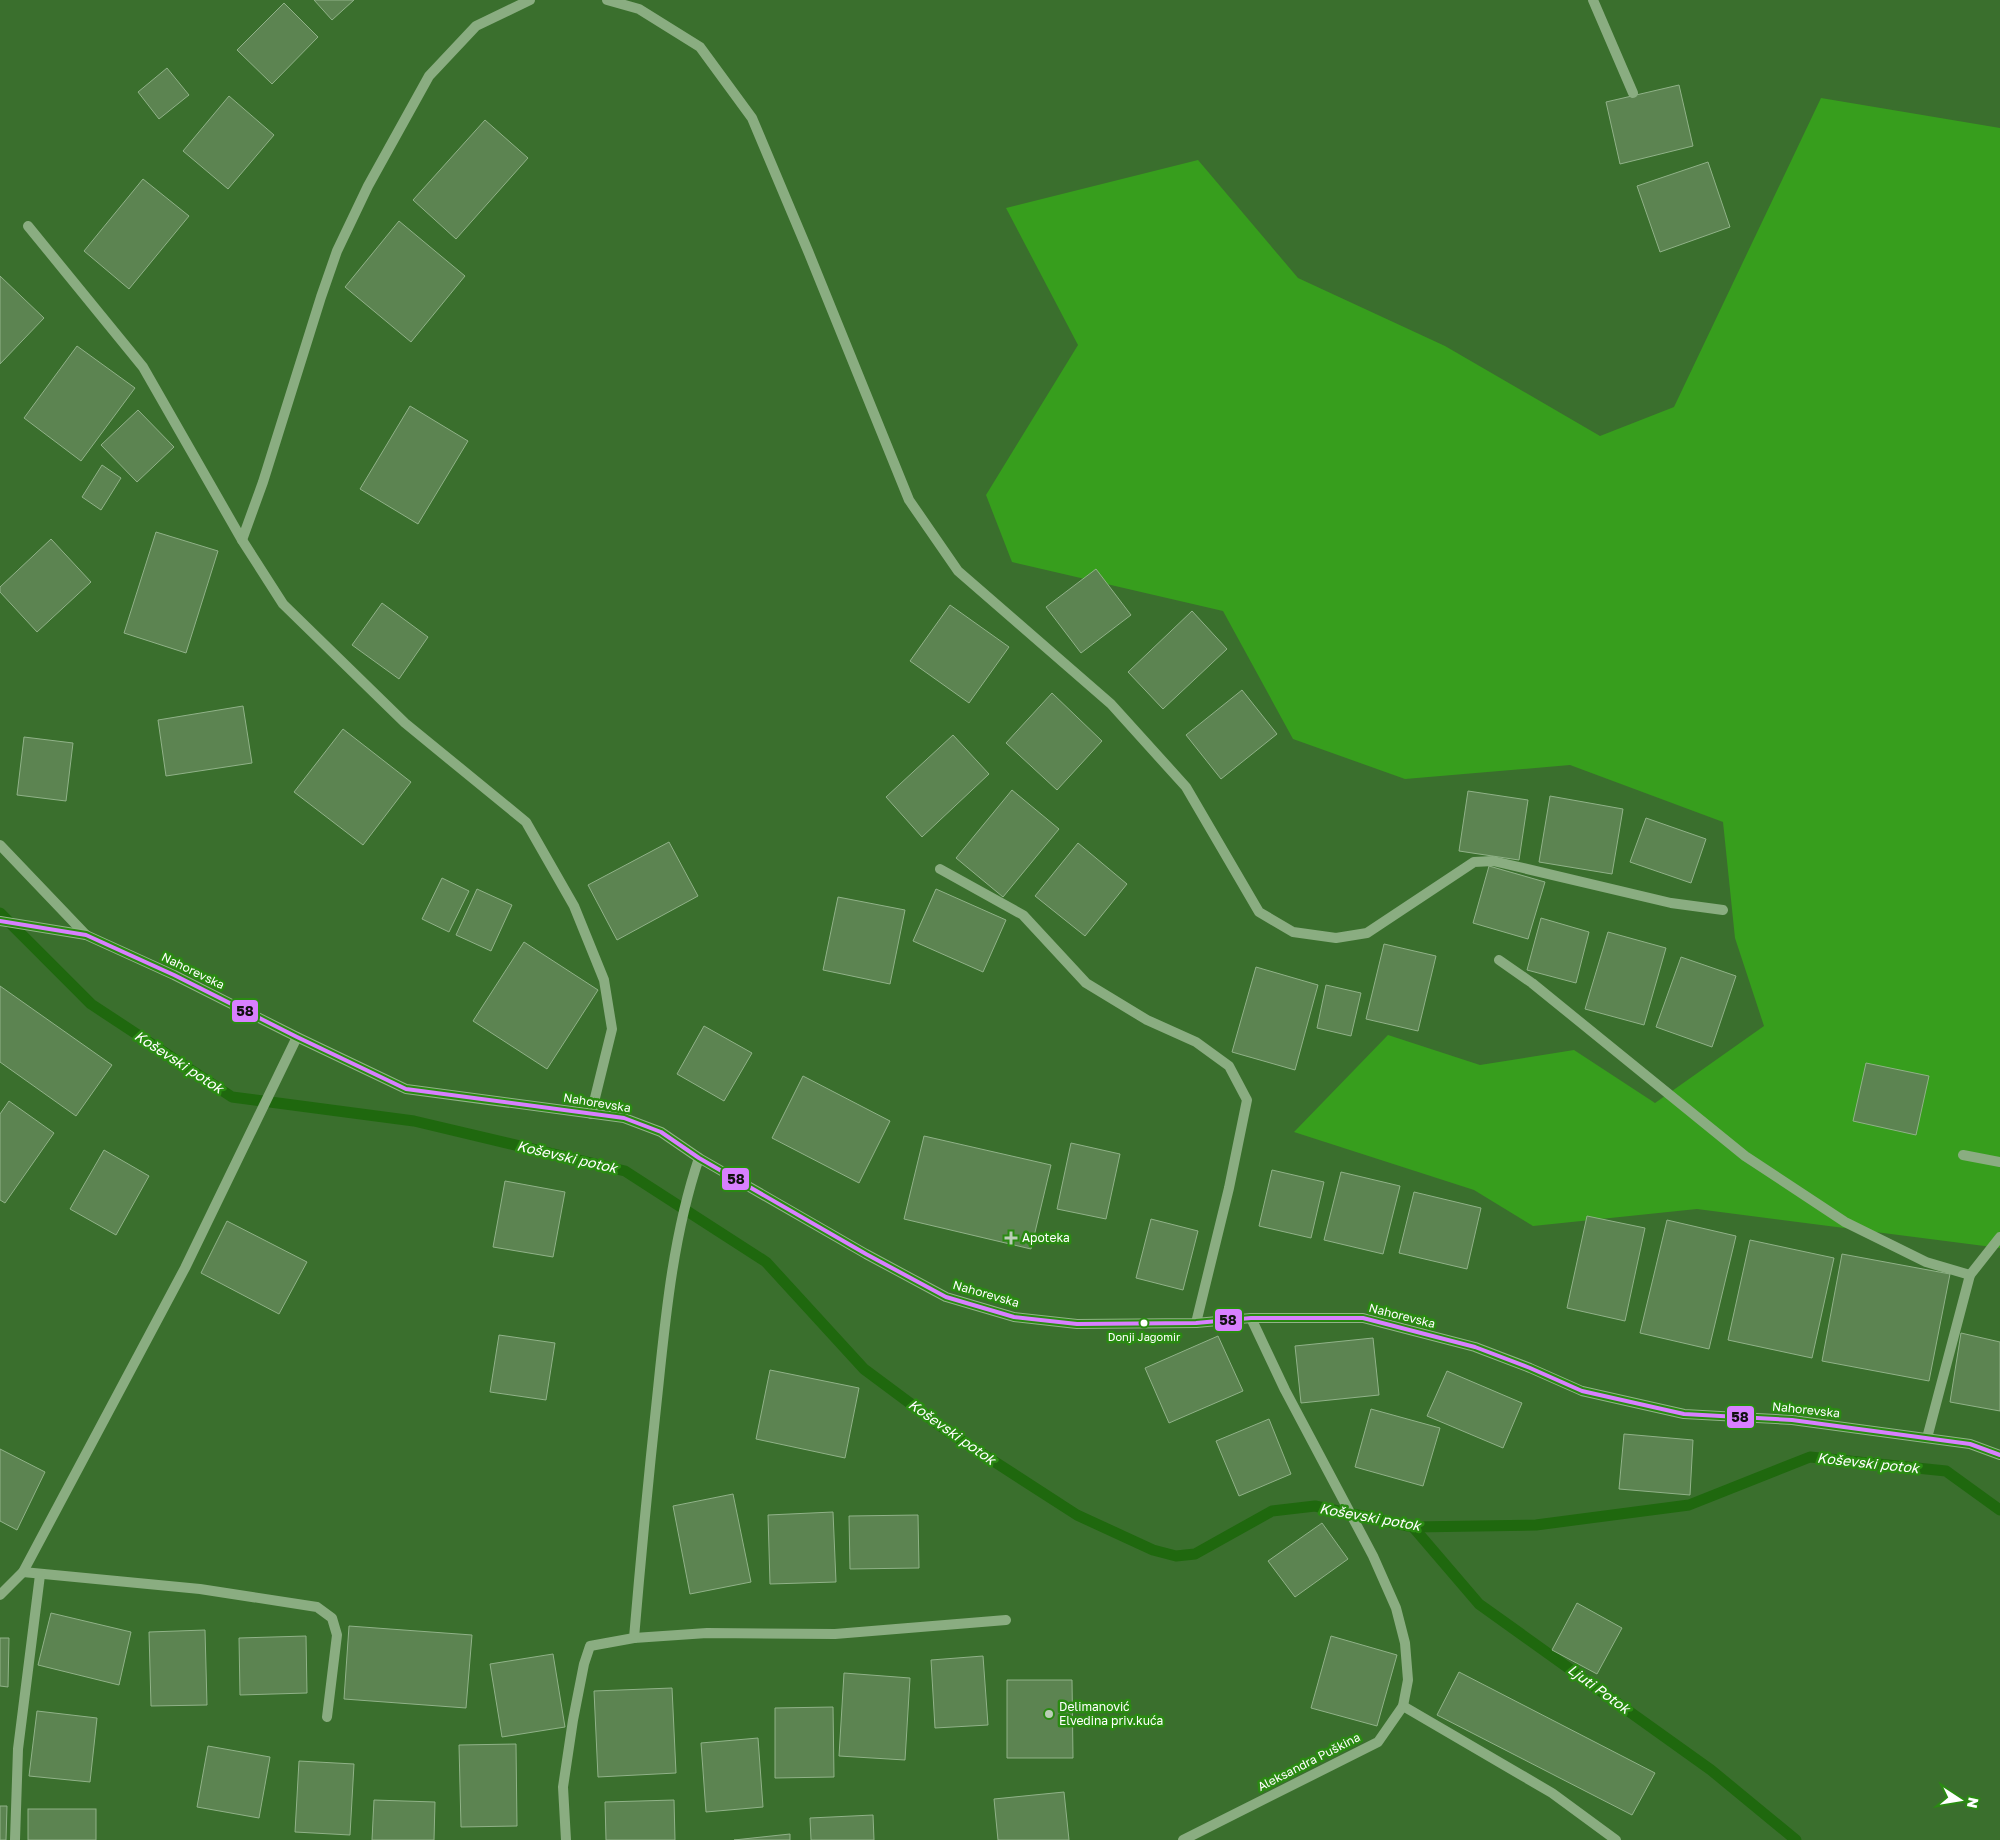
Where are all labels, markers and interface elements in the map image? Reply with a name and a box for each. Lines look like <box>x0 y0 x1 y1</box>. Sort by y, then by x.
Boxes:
street label: Nahorevska <box>159 949 227 992</box>
line badge: 58 <box>231 999 259 1023</box>
text: 58 <box>236 1002 254 1019</box>
water label: Koševski potok <box>132 1027 229 1098</box>
street label: Nahorevska <box>562 1090 632 1115</box>
water label: Koševski potok <box>515 1137 621 1177</box>
line badge: 58 <box>721 1167 750 1191</box>
text: 58 <box>727 1170 745 1187</box>
place label: Apoteka <box>1022 1230 1070 1245</box>
marker: Apoteka <box>1004 1231 1018 1245</box>
street label: Nahorevska <box>951 1277 1021 1310</box>
street label: Nahorevska <box>1367 1300 1437 1331</box>
line badge: 58 <box>1214 1308 1243 1332</box>
text: 58 <box>1219 1311 1237 1328</box>
marker: Donji Jagomir <box>1139 1318 1149 1328</box>
place label: Donji Jagomir <box>1108 1330 1181 1343</box>
water label: Koševski potok <box>905 1395 1001 1469</box>
street label: Nahorevska <box>1771 1398 1841 1421</box>
line badge: 58 <box>1726 1405 1755 1429</box>
text: 58 <box>1731 1408 1749 1425</box>
water label: Koševski potok <box>1816 1449 1922 1477</box>
water label: Koševski potok <box>1318 1499 1424 1534</box>
water label: Ljuti Potok <box>1565 1660 1635 1718</box>
place label: Delimanović Elvedina priv.kuća <box>1059 1699 1163 1728</box>
marker: Delimanović Elvedina priv.kuća <box>1043 1708 1055 1720</box>
street label: Aleksandra Puškina <box>1255 1729 1363 1794</box>
north arrow <box>1935 1775 1985 1825</box>
text: N <box>1964 1796 1983 1810</box>

